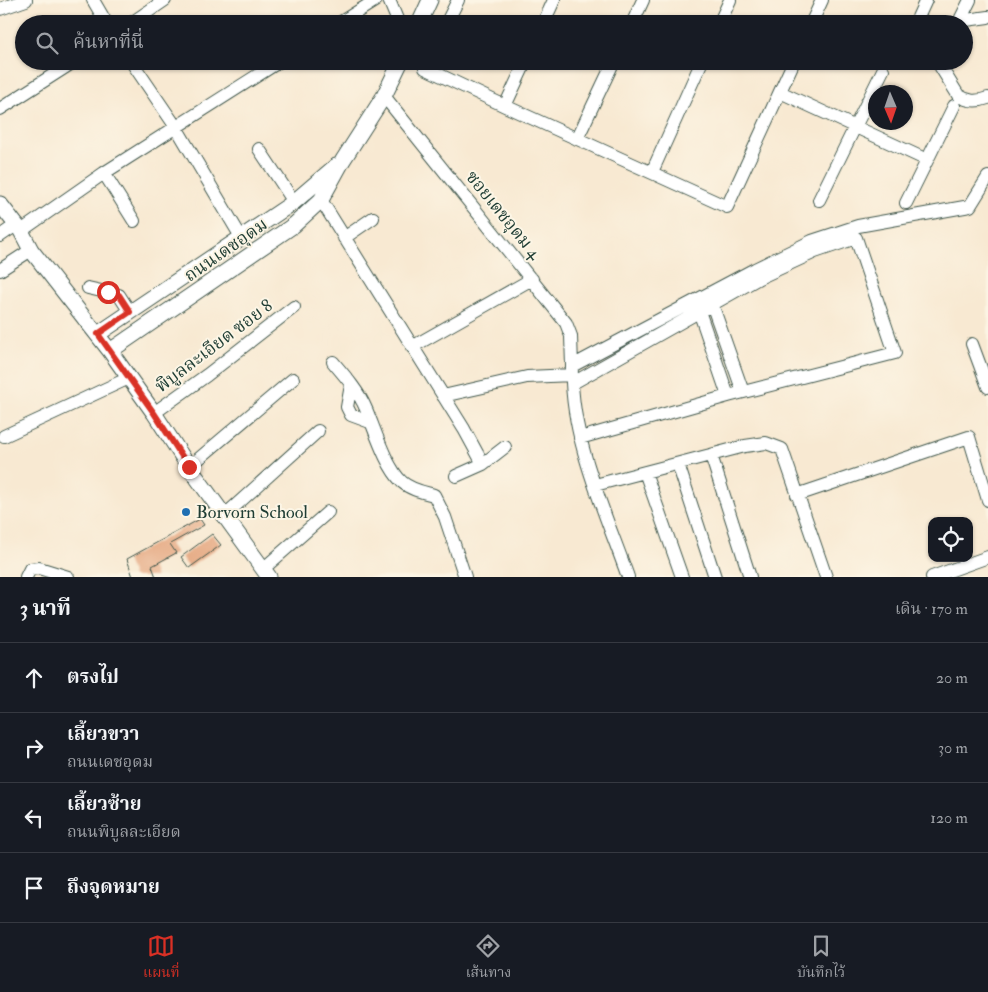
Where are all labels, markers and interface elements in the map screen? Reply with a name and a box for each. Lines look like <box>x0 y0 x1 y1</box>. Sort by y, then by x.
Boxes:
search box <box>15 15 973 70</box>
icon: search <box>33 29 61 57</box>
text: ค้นหาที่นี่ <box>73 30 144 54</box>
north arrow <box>868 85 913 130</box>
street label: ซอยเดชอุดม 4 <box>460 166 547 265</box>
street label: ถนนเดชอุดม <box>180 213 272 287</box>
route start <box>97 281 120 304</box>
street label: พิบูลละเอียด ซอย 8 <box>151 294 277 398</box>
route end <box>178 456 201 479</box>
place label: Borvorn School <box>196 501 308 524</box>
marker: Borvorn School <box>180 506 192 518</box>
map controls <box>928 517 973 562</box>
button: locate <box>928 517 973 562</box>
text: 3 นาที <box>20 595 71 622</box>
text: เดิน · 170 m <box>895 599 968 619</box>
icon: ahead <box>20 664 48 692</box>
text: ตรงไป <box>67 665 119 689</box>
text: 20 m <box>936 668 968 688</box>
text: เลี้ยวขวา <box>67 722 139 746</box>
icon: right <box>20 734 48 762</box>
text: 30 m <box>938 738 968 758</box>
text: ถนนเดชอุดม <box>67 752 153 772</box>
text: เลี้ยวซ้าย <box>67 792 141 816</box>
icon: left <box>20 804 48 832</box>
text: 120 m <box>930 808 968 828</box>
text: ถนนพิบูลละเอียด <box>67 822 181 842</box>
icon: arrive <box>20 874 48 902</box>
text: ถึงจุดหมาย <box>67 875 160 899</box>
tab: แผนที่ <box>143 932 180 984</box>
tab: เส้นทาง <box>466 932 511 984</box>
tab: บันทึกไว้ <box>797 932 845 984</box>

